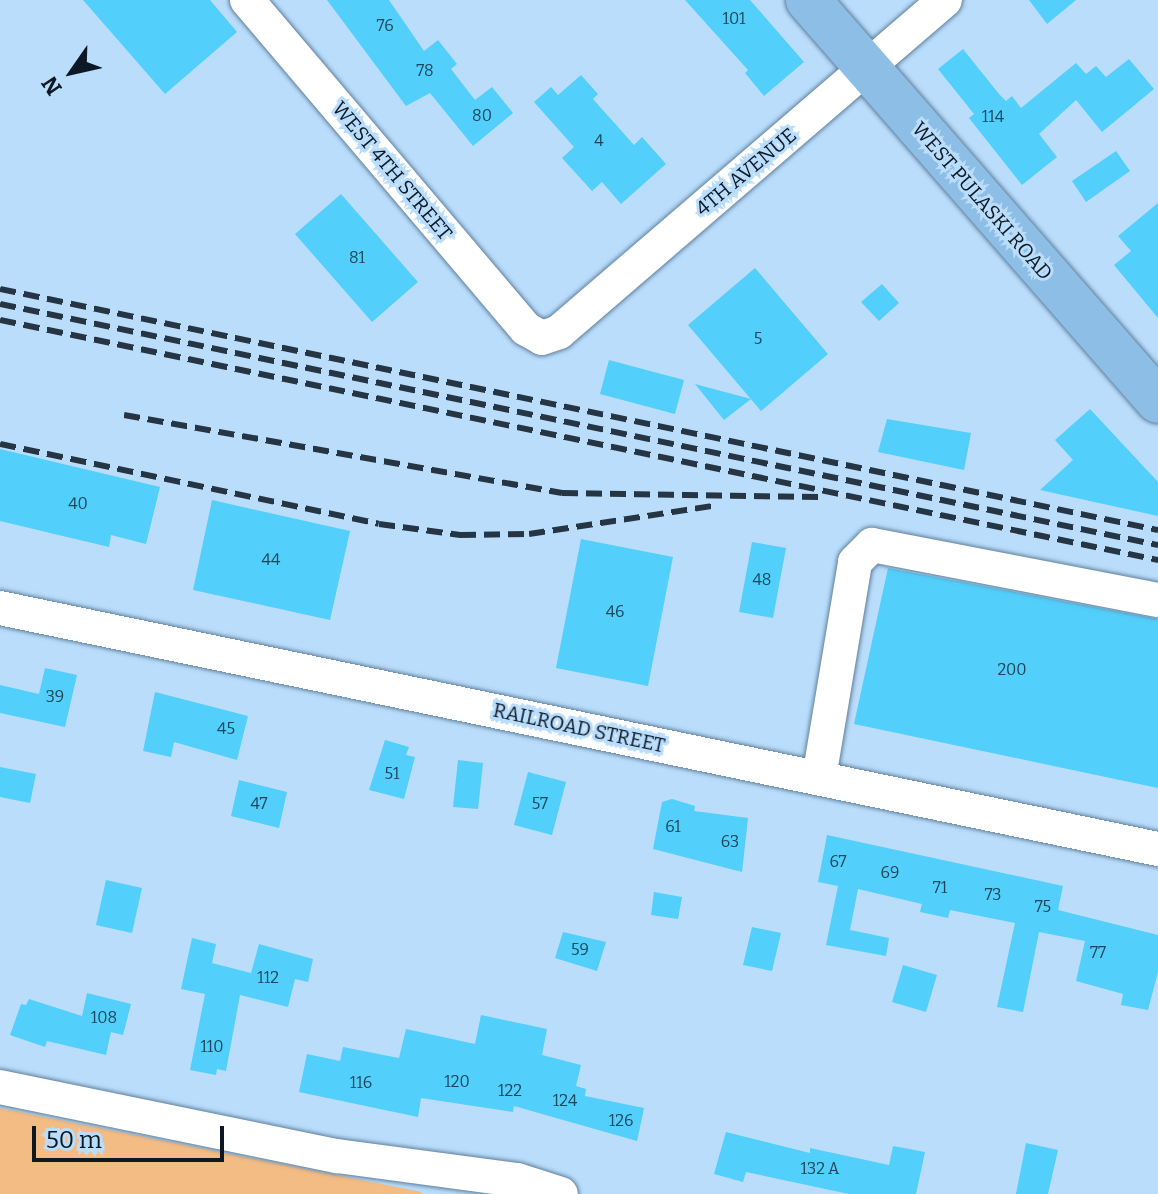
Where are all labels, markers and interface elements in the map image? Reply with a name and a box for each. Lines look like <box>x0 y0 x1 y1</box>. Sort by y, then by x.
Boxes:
house number: 101 <box>722 9 746 29</box>
house number: 76 <box>376 16 394 36</box>
north arrow <box>32 32 112 112</box>
house number: 78 <box>416 61 434 81</box>
text: N <box>36 71 68 100</box>
street label: WEST 4TH STREET <box>327 97 457 245</box>
house number: 80 <box>472 106 492 126</box>
house number: 114 <box>982 107 1004 127</box>
street label: WEST PULASKI ROAD <box>907 117 1057 285</box>
street label: 4TH AVENUE <box>691 123 801 221</box>
house number: 4 <box>594 131 604 151</box>
house number: 81 <box>349 248 365 268</box>
house number: 5 <box>754 329 762 349</box>
house number: 40 <box>68 494 88 514</box>
house number: 44 <box>262 550 280 570</box>
house number: 48 <box>753 570 771 590</box>
house number: 46 <box>606 602 624 622</box>
house number: 200 <box>997 660 1027 680</box>
house number: 39 <box>46 687 64 707</box>
street label: RAILROAD STREET <box>491 698 667 758</box>
house number: 45 <box>217 719 235 739</box>
house number: 51 <box>385 764 399 784</box>
house number: 47 <box>250 794 268 814</box>
house number: 57 <box>532 794 548 814</box>
house number: 61 <box>665 817 681 837</box>
house number: 63 <box>721 832 739 852</box>
house number: 67 <box>829 852 847 872</box>
house number: 69 <box>881 863 899 883</box>
house number: 71 <box>933 878 947 898</box>
house number: 73 <box>985 885 1001 905</box>
house number: 75 <box>1035 897 1051 917</box>
house number: 59 <box>571 940 589 960</box>
house number: 77 <box>1090 943 1106 963</box>
house number: 112 <box>257 968 279 988</box>
house number: 108 <box>91 1008 117 1028</box>
house number: 110 <box>200 1037 224 1057</box>
house number: 120 <box>444 1072 470 1092</box>
house number: 116 <box>350 1073 372 1093</box>
house number: 122 <box>498 1081 522 1101</box>
house number: 124 <box>553 1091 577 1111</box>
scale bar <box>36 1110 228 1160</box>
house number: 126 <box>609 1111 633 1131</box>
text: 50 m <box>46 1126 102 1154</box>
house number: 132 A <box>801 1159 839 1179</box>

